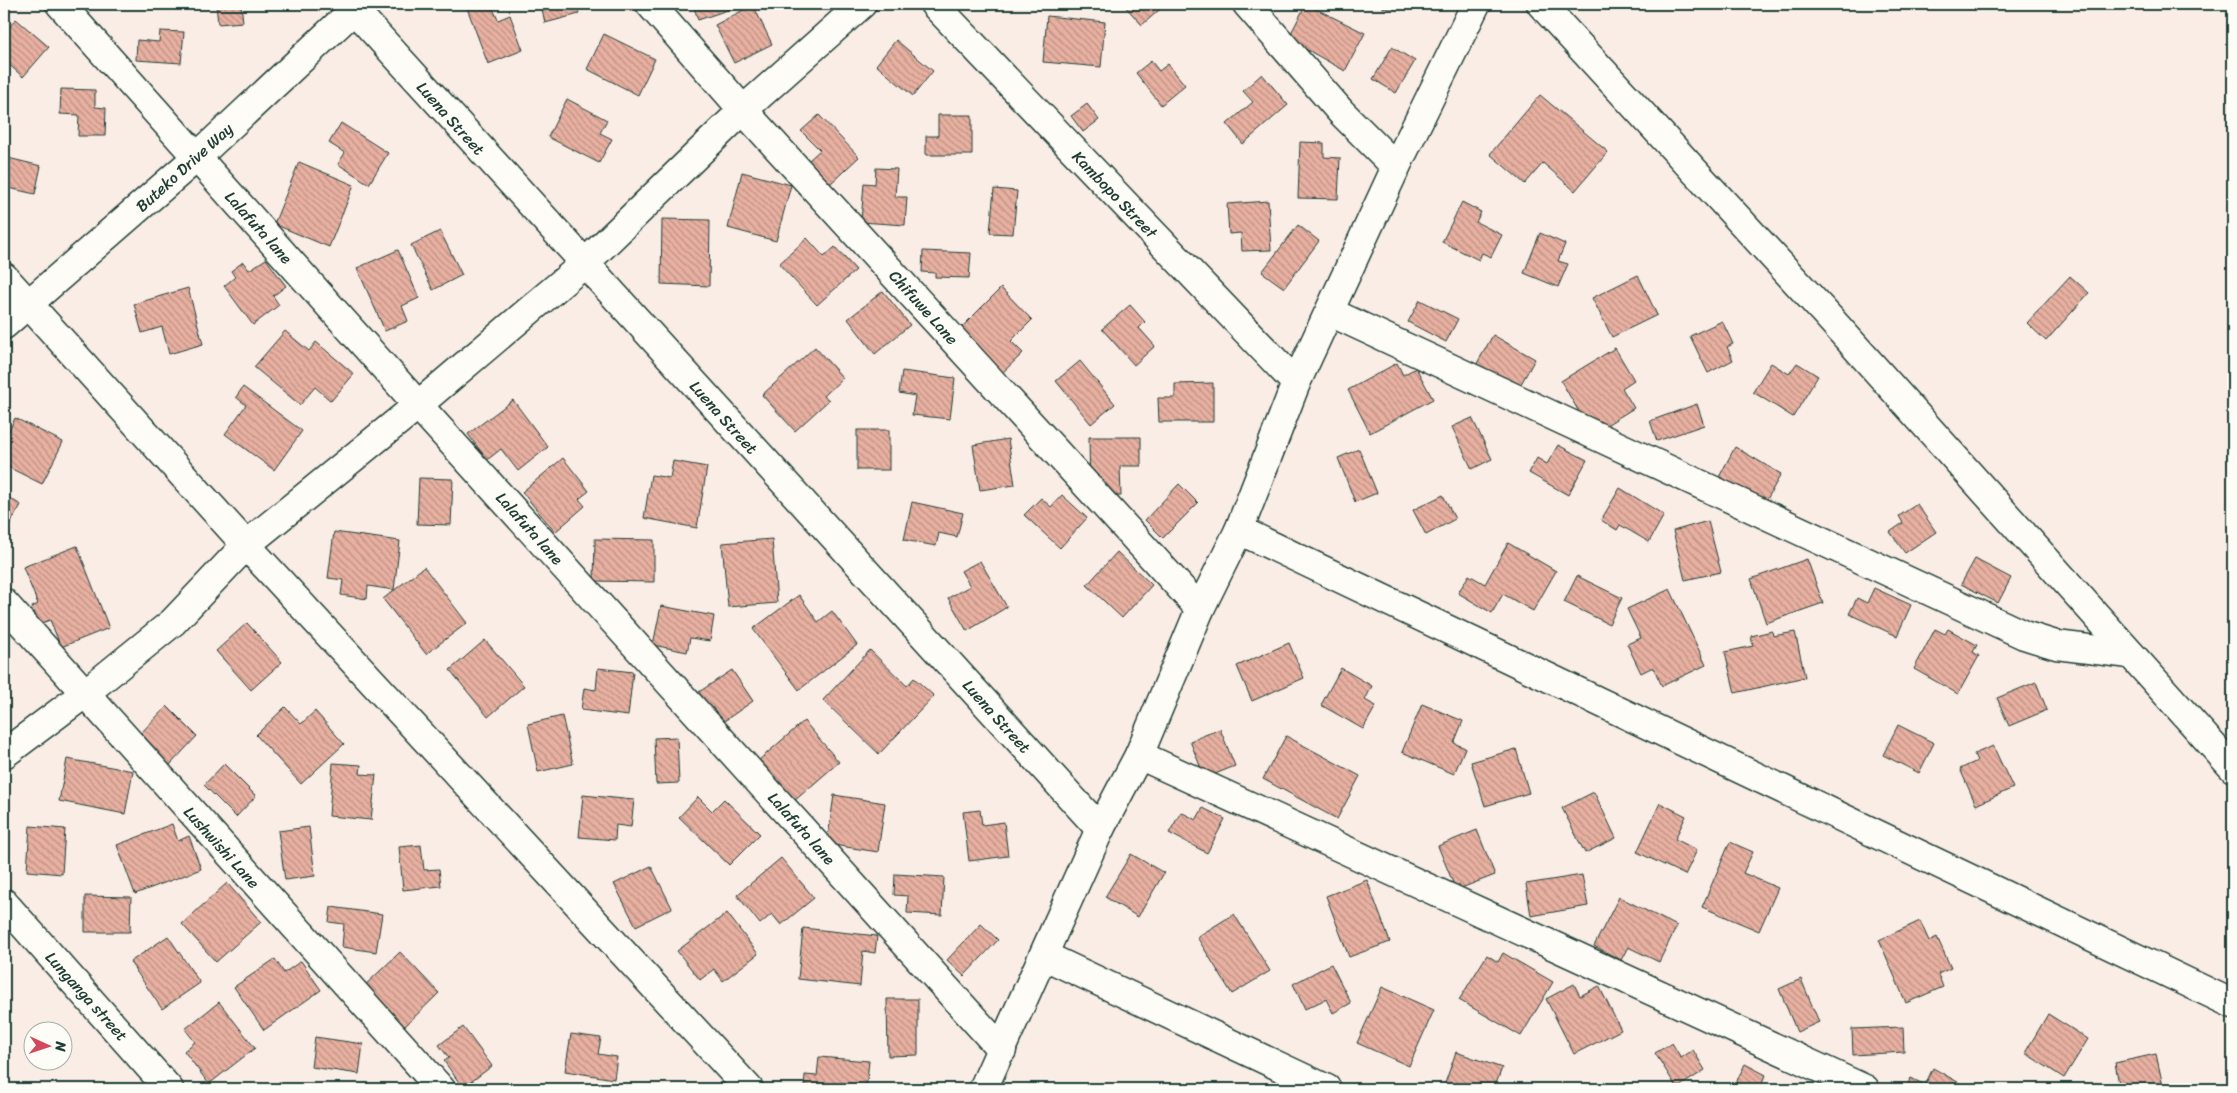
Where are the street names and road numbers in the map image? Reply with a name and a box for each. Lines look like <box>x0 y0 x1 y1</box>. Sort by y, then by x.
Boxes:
street label: Luena Street <box>409 74 492 162</box>
street label: Buteko Drive Way <box>129 115 241 220</box>
street label: Kambopo Street <box>1065 143 1165 246</box>
street label: Lalafuta lane <box>217 184 300 271</box>
street label: Chifuwe Lane <box>882 263 966 352</box>
street label: Luena Street <box>682 373 765 461</box>
street label: Lalafuta lane <box>488 485 571 572</box>
street label: Luena Street <box>955 672 1038 760</box>
street label: Lalafuta lane <box>760 785 843 872</box>
street label: Lushwishi Lane <box>176 799 267 896</box>
street label: Lunganga street <box>38 944 135 1048</box>

